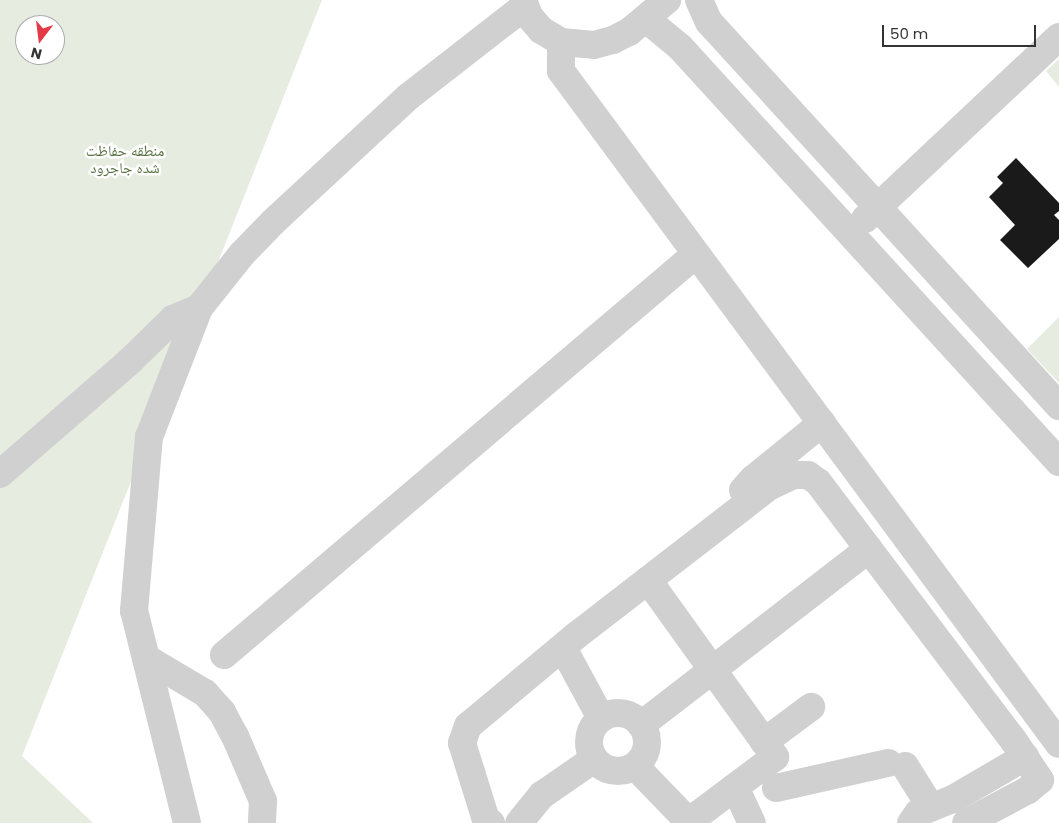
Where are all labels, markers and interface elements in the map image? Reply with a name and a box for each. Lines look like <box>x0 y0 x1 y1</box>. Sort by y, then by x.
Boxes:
north arrow <box>15 15 65 65</box>
scale bar <box>884 15 1038 47</box>
text: 50 m <box>890 23 928 44</box>
text: N <box>29 43 44 65</box>
park label: منطقه حفاظت شده جاجرود <box>86 141 164 176</box>

